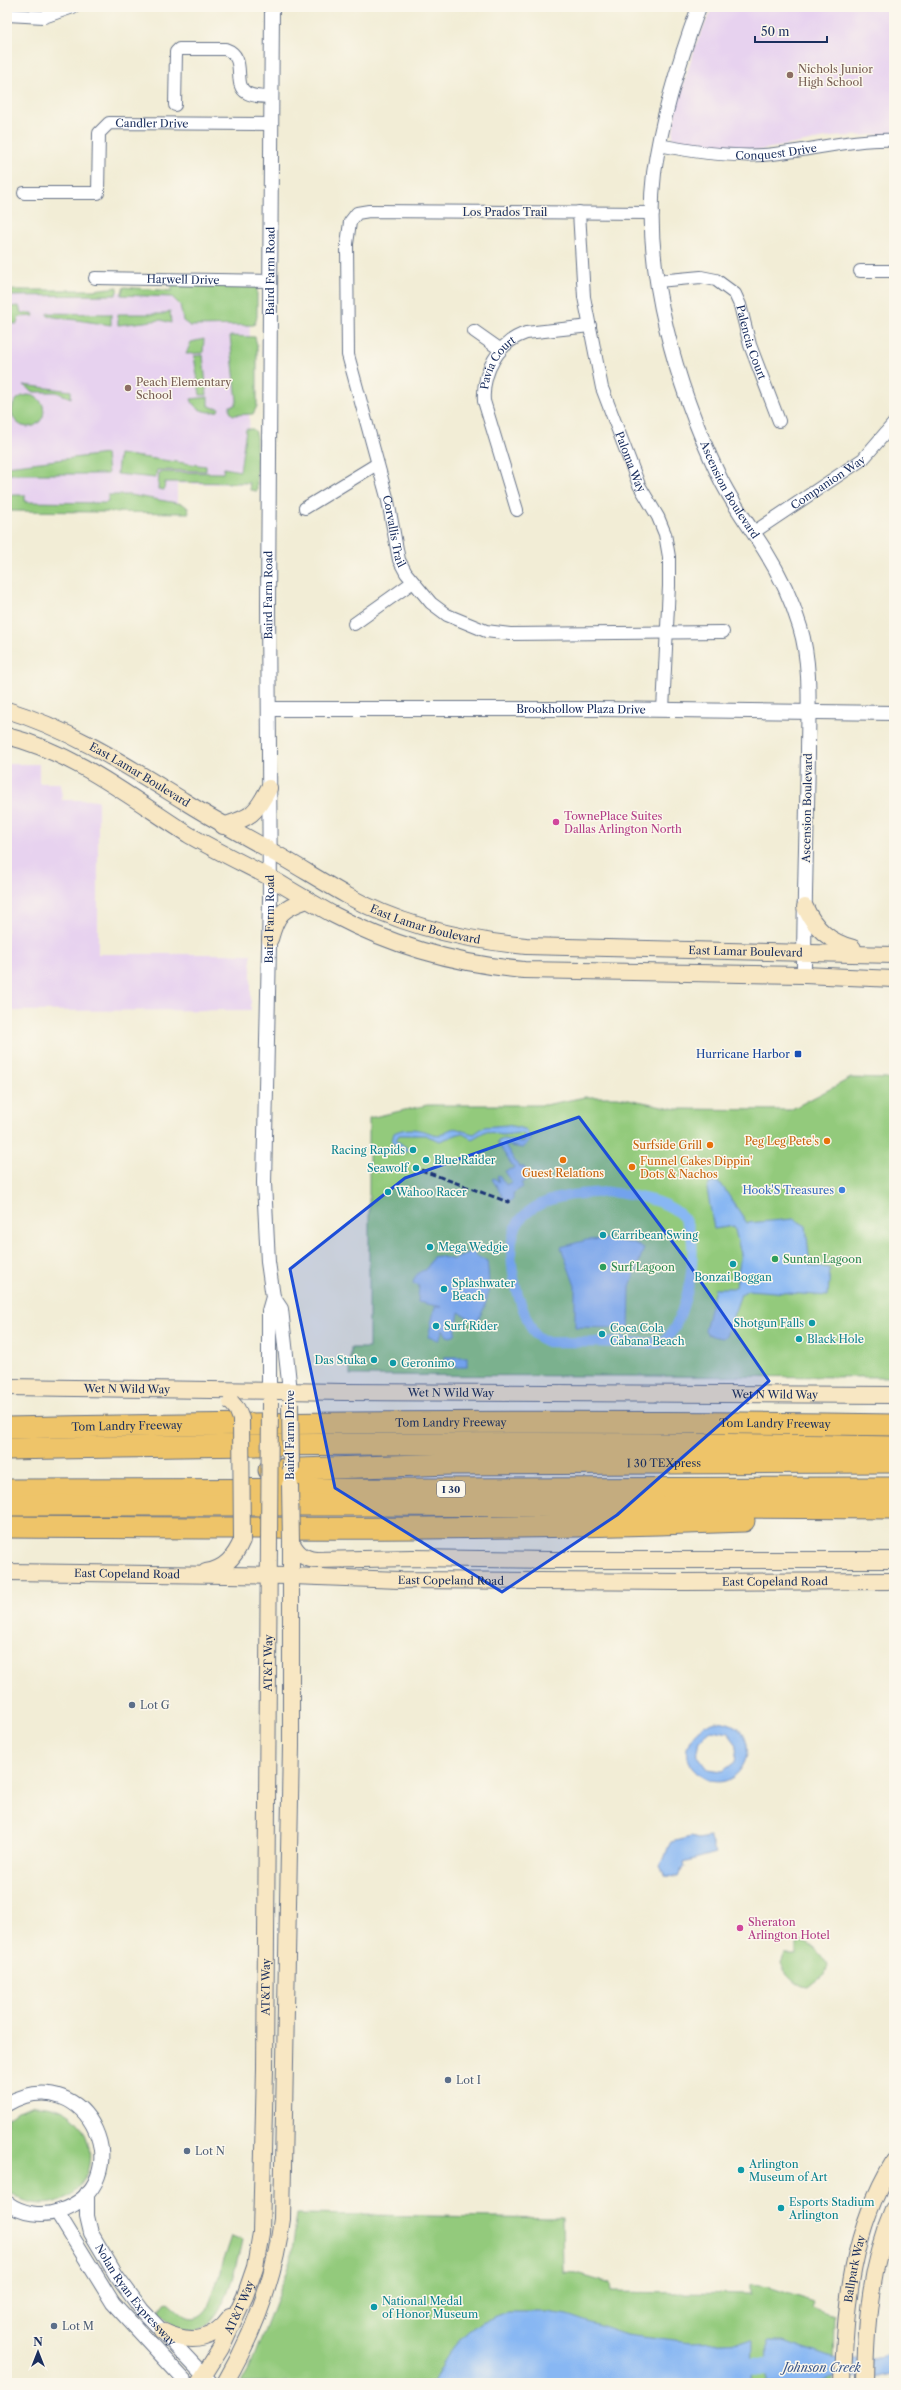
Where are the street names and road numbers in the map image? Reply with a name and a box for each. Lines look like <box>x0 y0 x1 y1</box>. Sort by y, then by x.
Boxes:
street label: Candler Drive <box>115 116 189 130</box>
street label: Conquest Drive <box>735 141 818 162</box>
street label: Los Prados Trail <box>463 205 548 219</box>
street label: Baird Farm Road <box>263 226 278 315</box>
street label: Harwell Drive <box>146 272 220 287</box>
street label: Palencia Court <box>733 303 770 382</box>
street label: Pavia Court <box>477 333 518 390</box>
street label: Paloma Way <box>612 429 649 496</box>
street label: Ascension Boulevard <box>697 438 762 541</box>
street label: Companion Way <box>788 452 869 513</box>
street label: Corvallis Trail <box>380 494 409 571</box>
street label: Baird Farm Road <box>261 550 275 639</box>
street label: Brookhollow Plaza Drive <box>516 702 646 717</box>
street label: East Lamar Boulevard <box>87 739 193 810</box>
street label: Ascension Boulevard <box>799 753 815 864</box>
street label: Baird Farm Road <box>262 874 277 964</box>
street label: East Lamar Boulevard <box>368 901 482 947</box>
street label: East Lamar Boulevard <box>688 943 803 960</box>
street label: Wet N Wild Way <box>83 1381 171 1396</box>
street label: Wet N Wild Way <box>407 1385 495 1400</box>
street label: Wet N Wild Way <box>731 1387 819 1402</box>
street label: Baird Farm Drive <box>283 1390 297 1480</box>
street label: Tom Landry Freeway <box>395 1415 508 1430</box>
street label: Tom Landry Freeway <box>719 1416 832 1431</box>
street label: Tom Landry Freeway <box>71 1418 184 1434</box>
street label: I 30 TEXpress <box>627 1456 701 1470</box>
road number: I 30 <box>437 1481 465 1497</box>
street label: East Copeland Road <box>74 1566 180 1581</box>
street label: East Copeland Road <box>398 1573 504 1588</box>
street label: East Copeland Road <box>722 1574 828 1589</box>
street label: AT&T Way <box>261 1633 275 1693</box>
street label: AT&T Way <box>258 1957 273 2017</box>
street label: Ballpark Way <box>841 2232 868 2303</box>
street label: Nolan Ryan Expressway <box>92 2241 180 2349</box>
street label: AT&T Way <box>221 2278 257 2337</box>

